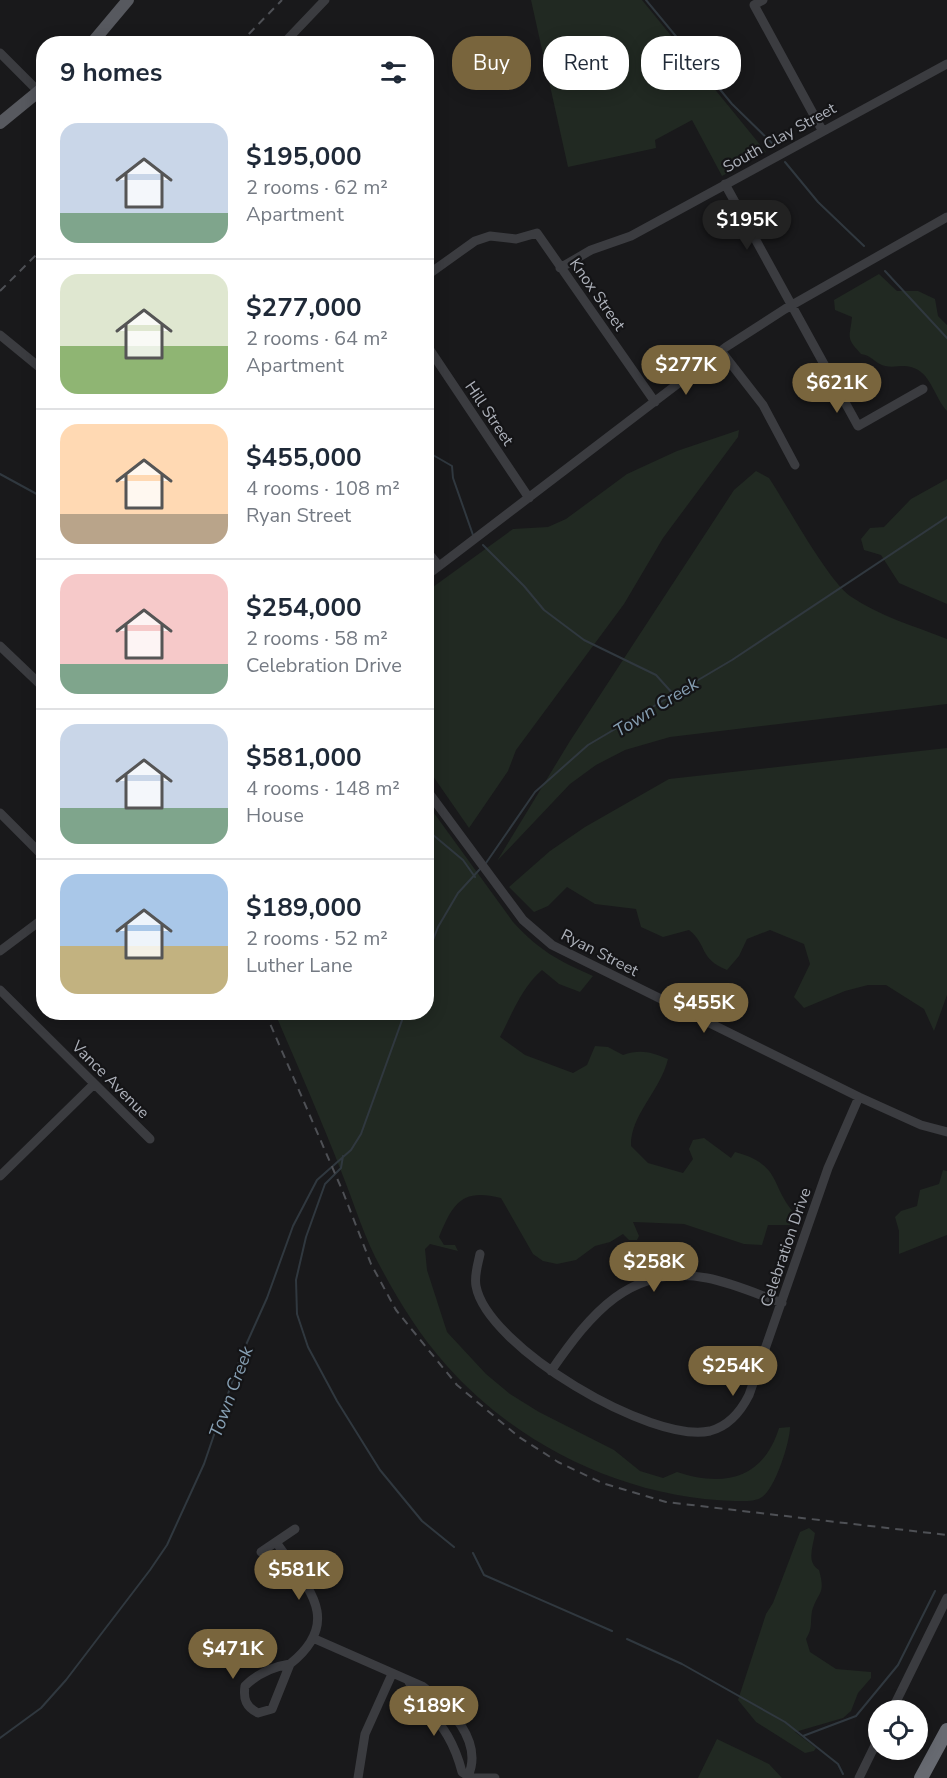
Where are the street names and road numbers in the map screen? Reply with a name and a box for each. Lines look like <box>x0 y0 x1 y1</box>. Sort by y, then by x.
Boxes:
street label: South Clay Street <box>719 97 840 178</box>
street label: Knox Street <box>564 254 631 336</box>
street label: Hill Street <box>460 377 519 450</box>
street label: Ryan Street <box>557 924 642 982</box>
street label: Vance Avenue <box>66 1035 154 1124</box>
street label: Celebration Drive <box>755 1185 817 1310</box>

